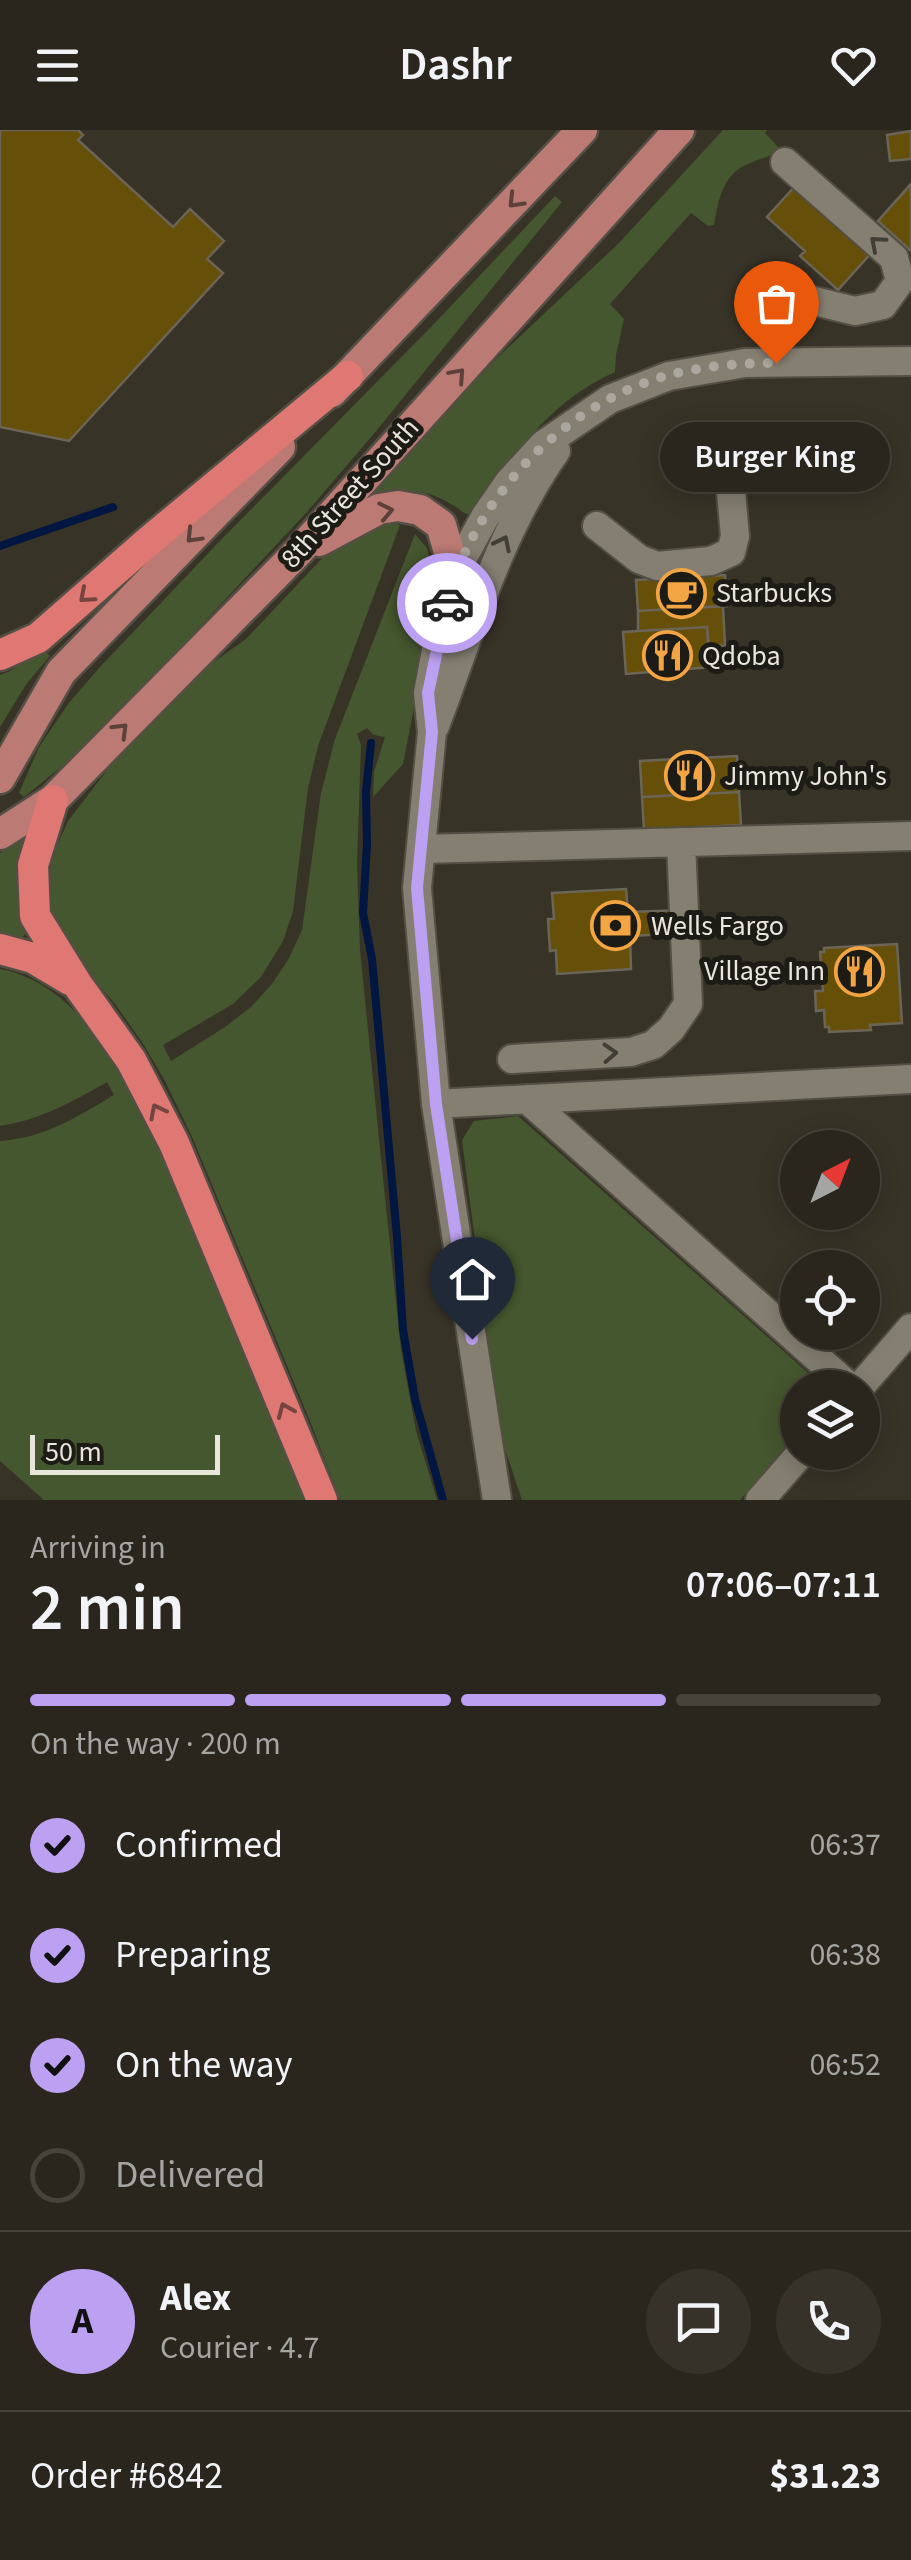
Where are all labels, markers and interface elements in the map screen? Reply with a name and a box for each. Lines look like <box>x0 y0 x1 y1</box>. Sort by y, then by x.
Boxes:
text: Dashr <box>399 33 512 97</box>
icon: menu <box>30 38 85 93</box>
icon: heart <box>826 38 881 93</box>
one-way arrow <box>509 189 527 207</box>
one-way arrow <box>870 237 889 255</box>
pin <box>734 261 819 364</box>
icon: bag <box>749 276 804 331</box>
one-way arrow <box>446 368 464 387</box>
street label: 8th Street South <box>272 409 428 577</box>
callout: Burger King <box>661 423 891 493</box>
text: Burger King <box>694 434 856 480</box>
one-way arrow <box>378 501 395 522</box>
one-way arrow <box>187 525 205 543</box>
one-way arrow <box>491 535 511 553</box>
courier <box>397 553 497 653</box>
cafe icon: Starbucks <box>655 567 707 619</box>
place label: Starbucks <box>716 573 832 613</box>
icon: car <box>420 576 475 631</box>
one-way arrow <box>79 585 98 603</box>
restaurant icon: Qdoba <box>641 630 693 682</box>
place label: Qdoba <box>702 636 781 676</box>
one-way arrow <box>110 724 128 742</box>
restaurant icon: Jimmy John's <box>663 750 715 802</box>
place label: Jimmy John's <box>724 756 887 796</box>
bank icon: Wells Fargo <box>590 900 642 952</box>
place label: Wells Fargo <box>651 906 784 946</box>
restaurant icon: Village Inn <box>834 945 886 997</box>
place label: Village Inn <box>704 951 825 991</box>
one-way arrow <box>602 1043 618 1064</box>
one-way arrow <box>149 1103 169 1121</box>
north arrow <box>780 1130 880 1230</box>
map controls <box>780 1130 880 1470</box>
pin <box>430 1237 515 1340</box>
button: locate <box>780 1250 880 1350</box>
icon: home <box>445 1252 500 1307</box>
button: layers <box>780 1370 880 1470</box>
one-way arrow <box>276 1402 296 1420</box>
scale bar <box>30 1430 220 1474</box>
text: 50 m <box>45 1432 102 1472</box>
text: Arriving in <box>30 1525 166 1571</box>
text: 07:06–07:11 <box>686 1558 881 1612</box>
text: 2 min <box>30 1562 185 1655</box>
text: On the way · 200 m <box>30 1721 281 1767</box>
icon: check <box>30 1818 85 1873</box>
text: Confirmed <box>115 1818 283 1872</box>
text: 06:37 <box>809 1822 881 1868</box>
icon: check <box>30 1928 85 1983</box>
text: Preparing <box>115 1928 270 1982</box>
text: 06:38 <box>809 1932 881 1978</box>
icon: check <box>30 2038 85 2093</box>
text: On the way <box>115 2038 292 2092</box>
text: 06:52 <box>809 2042 881 2088</box>
text: Delivered <box>115 2148 265 2202</box>
button: chat <box>646 2269 751 2374</box>
button: phone <box>776 2269 881 2374</box>
text: Alex <box>160 2271 231 2325</box>
text: A <box>72 2294 93 2348</box>
text: Courier · 4.7 <box>160 2325 320 2371</box>
text: Order #6842 <box>30 2449 223 2503</box>
text: $31.23 <box>769 2449 881 2503</box>

